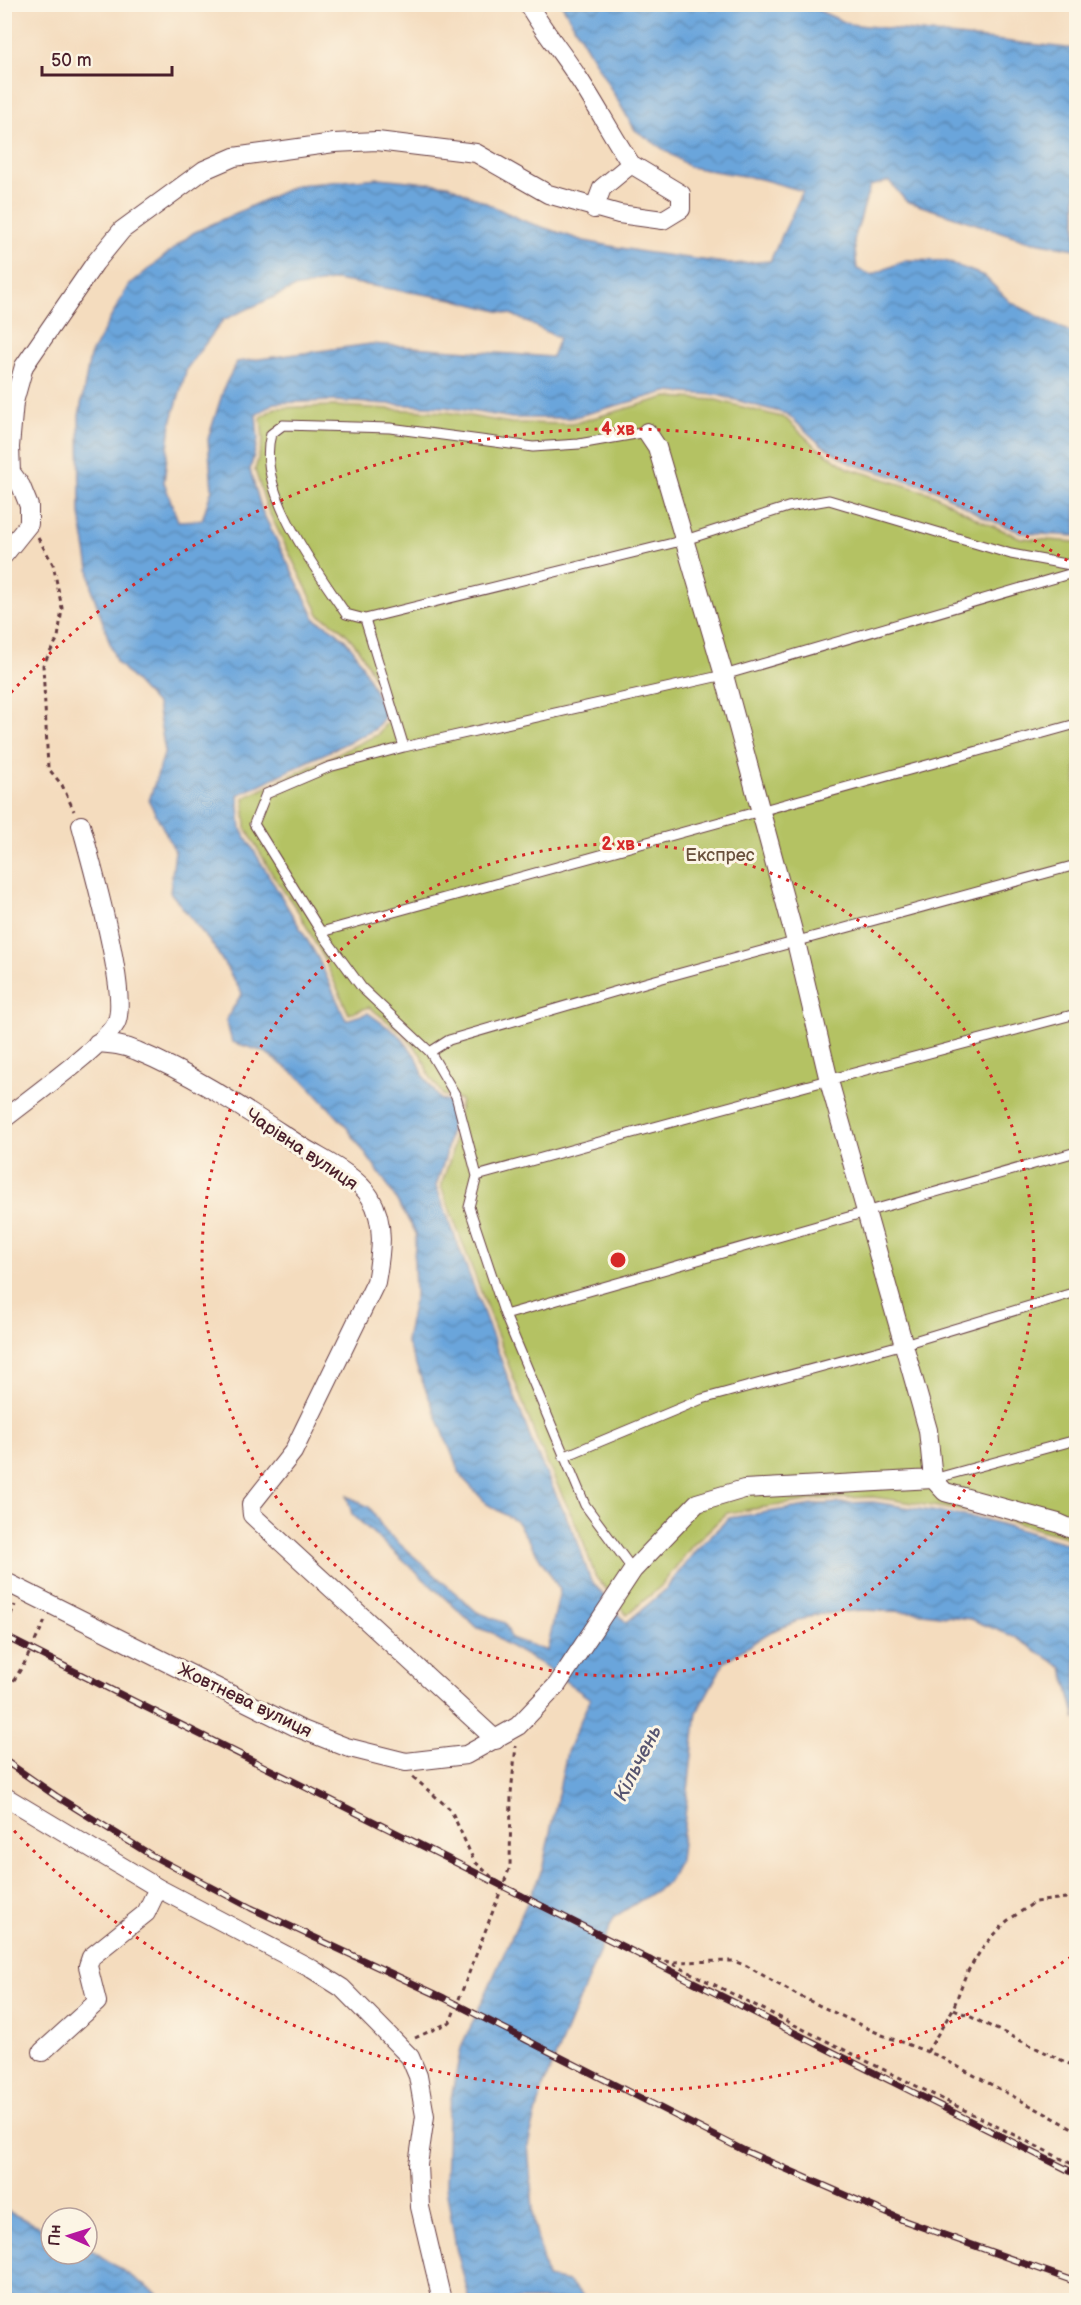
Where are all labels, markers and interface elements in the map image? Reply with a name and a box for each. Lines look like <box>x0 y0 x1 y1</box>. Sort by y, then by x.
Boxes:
scale bar <box>42 39 172 77</box>
text: 50 m <box>51 50 92 71</box>
text: 4 хв <box>601 419 635 440</box>
text: 2 хв <box>601 834 635 855</box>
park label: Експрес <box>685 845 755 866</box>
street label: Чарівна вулиця <box>242 1104 362 1195</box>
centre of rings <box>608 1250 628 1270</box>
street label: Жовтнева вулиця <box>174 1659 315 1742</box>
water label: Кільчень <box>609 1721 667 1805</box>
north arrow <box>39 2206 99 2266</box>
text: Пн <box>45 2224 66 2246</box>

